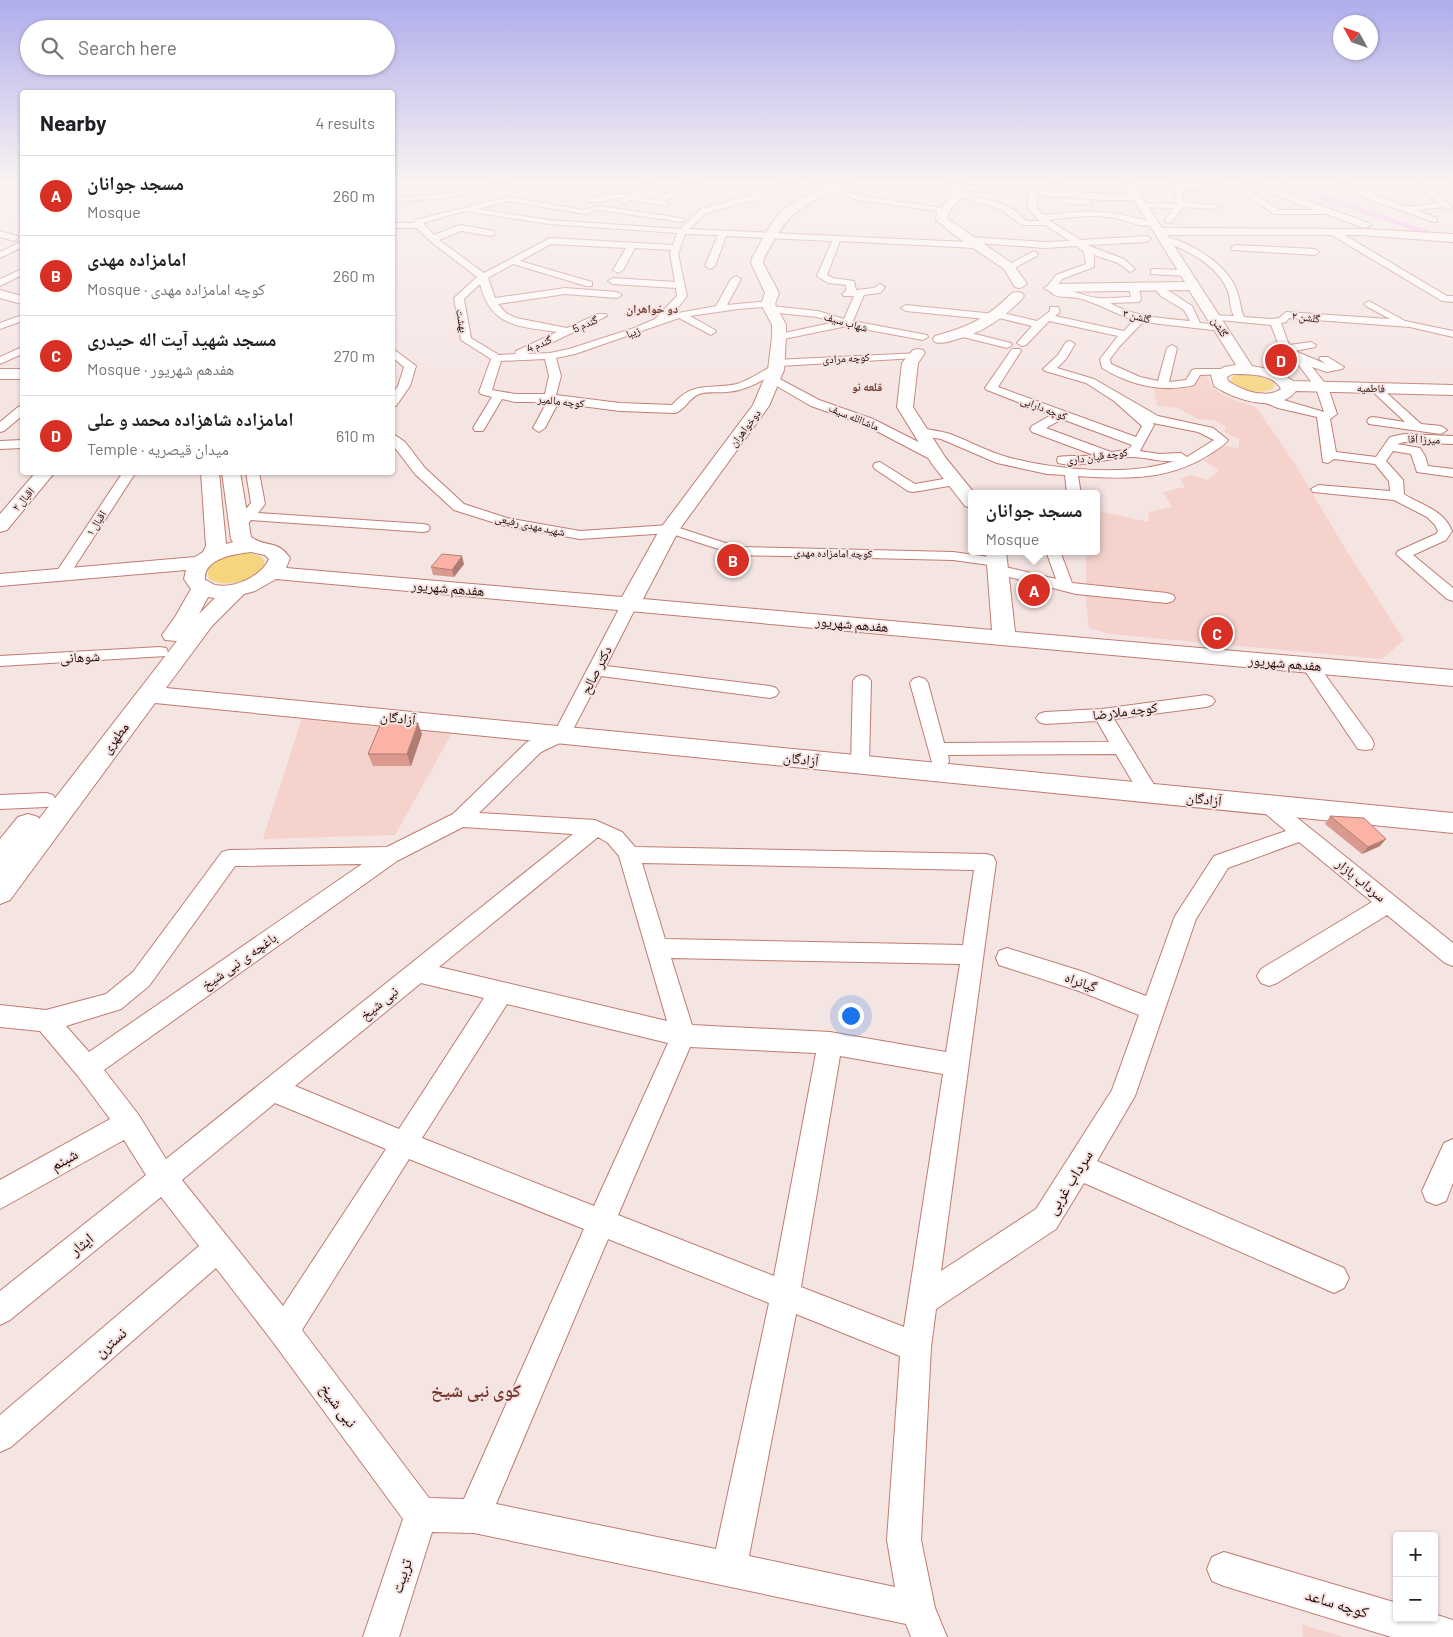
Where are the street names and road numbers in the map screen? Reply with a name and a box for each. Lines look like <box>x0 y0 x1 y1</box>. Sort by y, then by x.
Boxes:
street label: گلشن ۳ <box>1122 306 1153 326</box>
street label: بهشت <box>454 308 471 334</box>
street label: گلشن ۲ <box>1291 308 1321 326</box>
street label: شهاب سیف <box>823 309 870 334</box>
street label: گندم 5 <box>570 312 600 336</box>
street label: گلشن <box>1208 314 1232 340</box>
street label: زیبا <box>624 323 642 340</box>
street label: گندم 4 <box>524 332 554 356</box>
street label: کوچه مرادی <box>822 350 870 366</box>
street label: فاطمیه <box>1357 381 1386 395</box>
street label: کوچه مالمیر <box>536 391 586 410</box>
street label: کوچه دارابی <box>1019 393 1070 423</box>
street label: ماشاالله سیف <box>827 401 881 433</box>
street label: دوخواهران <box>726 406 764 450</box>
street label: میرزا آقا <box>1408 431 1440 446</box>
street label: کوچه قپان داری <box>1065 445 1129 467</box>
street label: اقبال ۲ <box>9 484 37 514</box>
street label: اقبال ۱ <box>83 508 109 538</box>
street label: شهید مهدی رفیعی <box>494 511 566 539</box>
street label: کوچه امامزاده مهدی <box>793 545 873 561</box>
street label: هفدهم شهریور <box>410 576 485 601</box>
street label: هفدهم شهریور <box>814 612 889 637</box>
street label: دکتر صالح <box>576 643 617 698</box>
street label: شوهانی <box>60 647 100 667</box>
street label: هفدهم شهریور <box>1247 651 1322 676</box>
street label: کوچه ملارضا <box>1092 698 1159 724</box>
street label: آزادگان <box>379 707 417 729</box>
street label: مطهری <box>97 719 133 757</box>
street label: آزادگان <box>782 748 820 770</box>
street label: آزادگان <box>1185 788 1223 810</box>
street label: سرداب بازار <box>1332 854 1390 906</box>
street label: باغچه ی نبی شیخ <box>198 928 281 995</box>
street label: گیانراه <box>1062 968 1100 996</box>
street label: نبی شیخ <box>356 982 402 1025</box>
street label: شبنم <box>47 1143 82 1175</box>
street label: سرداب غربی <box>1041 1146 1098 1219</box>
street label: ایثار <box>64 1228 97 1260</box>
street label: نسترن <box>90 1322 131 1362</box>
street label: نبی شیخ <box>315 1379 362 1432</box>
street label: تربیت <box>386 1556 416 1596</box>
street label: کوچه ساعد <box>1303 1584 1371 1622</box>

